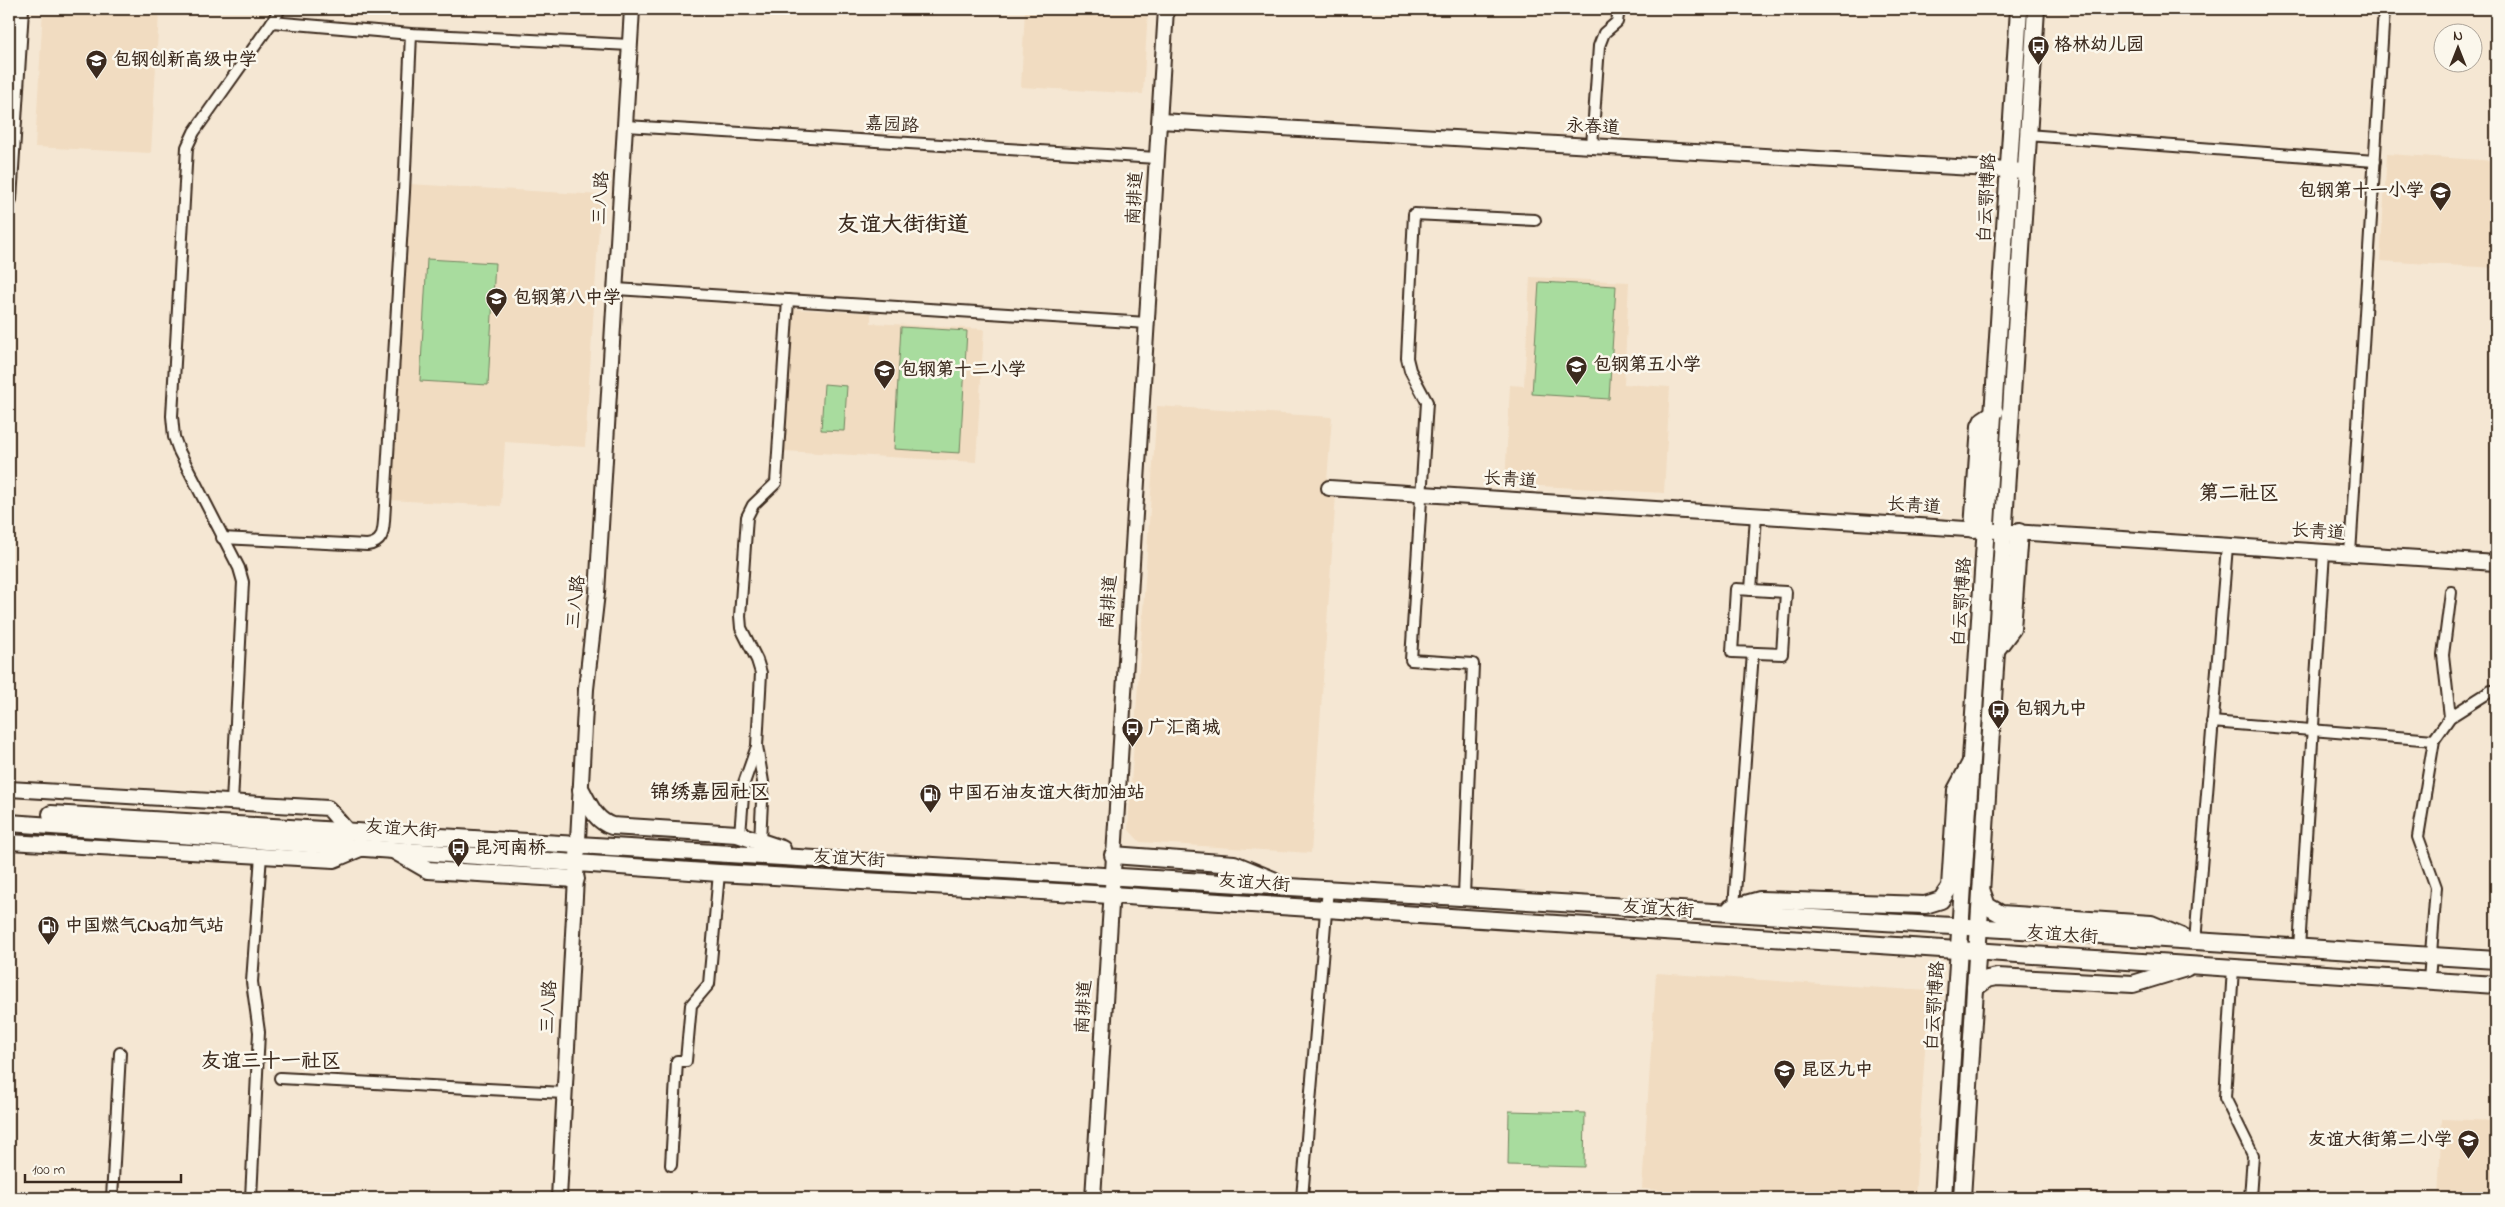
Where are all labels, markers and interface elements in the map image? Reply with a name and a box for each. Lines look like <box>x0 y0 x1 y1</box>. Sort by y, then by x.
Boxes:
north arrow <box>2432 22 2482 72</box>
text: N <box>2453 26 2463 47</box>
place label: 格林幼儿园 <box>2054 33 2144 59</box>
bus stop icon: 格林幼儿园 <box>2026 34 2050 65</box>
place label: 包钢创新高级中学 <box>113 48 257 74</box>
school or university icon: 包钢创新高级中学 <box>85 49 109 80</box>
street label: 嘉园路 <box>864 112 920 140</box>
street label: 永春道 <box>1565 114 1621 142</box>
street label: 白云鄂博路 <box>1973 152 2003 244</box>
street label: 三八路 <box>588 170 616 226</box>
street label: 南排道 <box>1122 170 1150 226</box>
place label: 包钢第十一小学 <box>2298 179 2424 205</box>
school or university icon: 包钢第十一小学 <box>2428 180 2452 211</box>
district label: 友谊大街街道 <box>837 210 969 242</box>
place label: 包钢第八中学 <box>513 286 621 312</box>
school or university icon: 包钢第八中学 <box>485 287 509 318</box>
place label: 包钢第五小学 <box>1593 353 1701 379</box>
school or university icon: 包钢第五小学 <box>1565 354 1589 385</box>
place label: 包钢第十二小学 <box>900 358 1026 384</box>
school or university icon: 包钢第十二小学 <box>872 359 896 390</box>
street label: 长青道 <box>1482 466 1538 496</box>
district label: 第二社区 <box>2199 480 2279 509</box>
street label: 长青道 <box>1886 492 1942 522</box>
street label: 长青道 <box>2290 518 2346 548</box>
street label: 白云鄂博路 <box>1947 556 1979 648</box>
street label: 三八路 <box>561 574 593 630</box>
street label: 南排道 <box>1095 574 1125 630</box>
place label: 包钢九中 <box>2015 697 2087 723</box>
bus stop icon: 包钢九中 <box>1987 698 2011 729</box>
place label: 广汇商城 <box>1148 716 1220 742</box>
bus stop icon: 广汇商城 <box>1120 717 1144 748</box>
district label: 锦绣嘉园社区 <box>650 779 770 808</box>
place label: 中国石油友谊大街加油站 <box>947 781 1145 807</box>
fuel station icon: 中国石油友谊大街加油站 <box>919 782 943 813</box>
street label: 友谊大街 <box>364 815 438 845</box>
place label: 昆河南桥 <box>474 836 546 862</box>
bus stop icon: 昆河南桥 <box>446 837 470 868</box>
street label: 友谊大街 <box>812 845 886 875</box>
street label: 友谊大街 <box>1217 869 1291 899</box>
street label: 友谊大街 <box>1621 895 1695 925</box>
place label: 中国燃气CNG加气站 <box>65 914 224 940</box>
fuel station icon: 中国燃气CNG加气站 <box>37 915 61 946</box>
street label: 友谊大街 <box>2025 921 2099 951</box>
street label: 白云鄂博路 <box>1920 960 1952 1052</box>
street label: 三八路 <box>536 979 564 1035</box>
street label: 南排道 <box>1071 979 1099 1035</box>
district label: 友谊三十一社区 <box>201 1048 341 1077</box>
place label: 昆区九中 <box>1801 1058 1873 1084</box>
school or university icon: 昆区九中 <box>1773 1059 1797 1090</box>
place label: 友谊大街第二小学 <box>2308 1128 2452 1154</box>
school or university icon: 友谊大街第二小学 <box>2456 1129 2480 1160</box>
scale bar <box>25 1152 181 1184</box>
text: 100 m <box>32 1159 65 1181</box>

